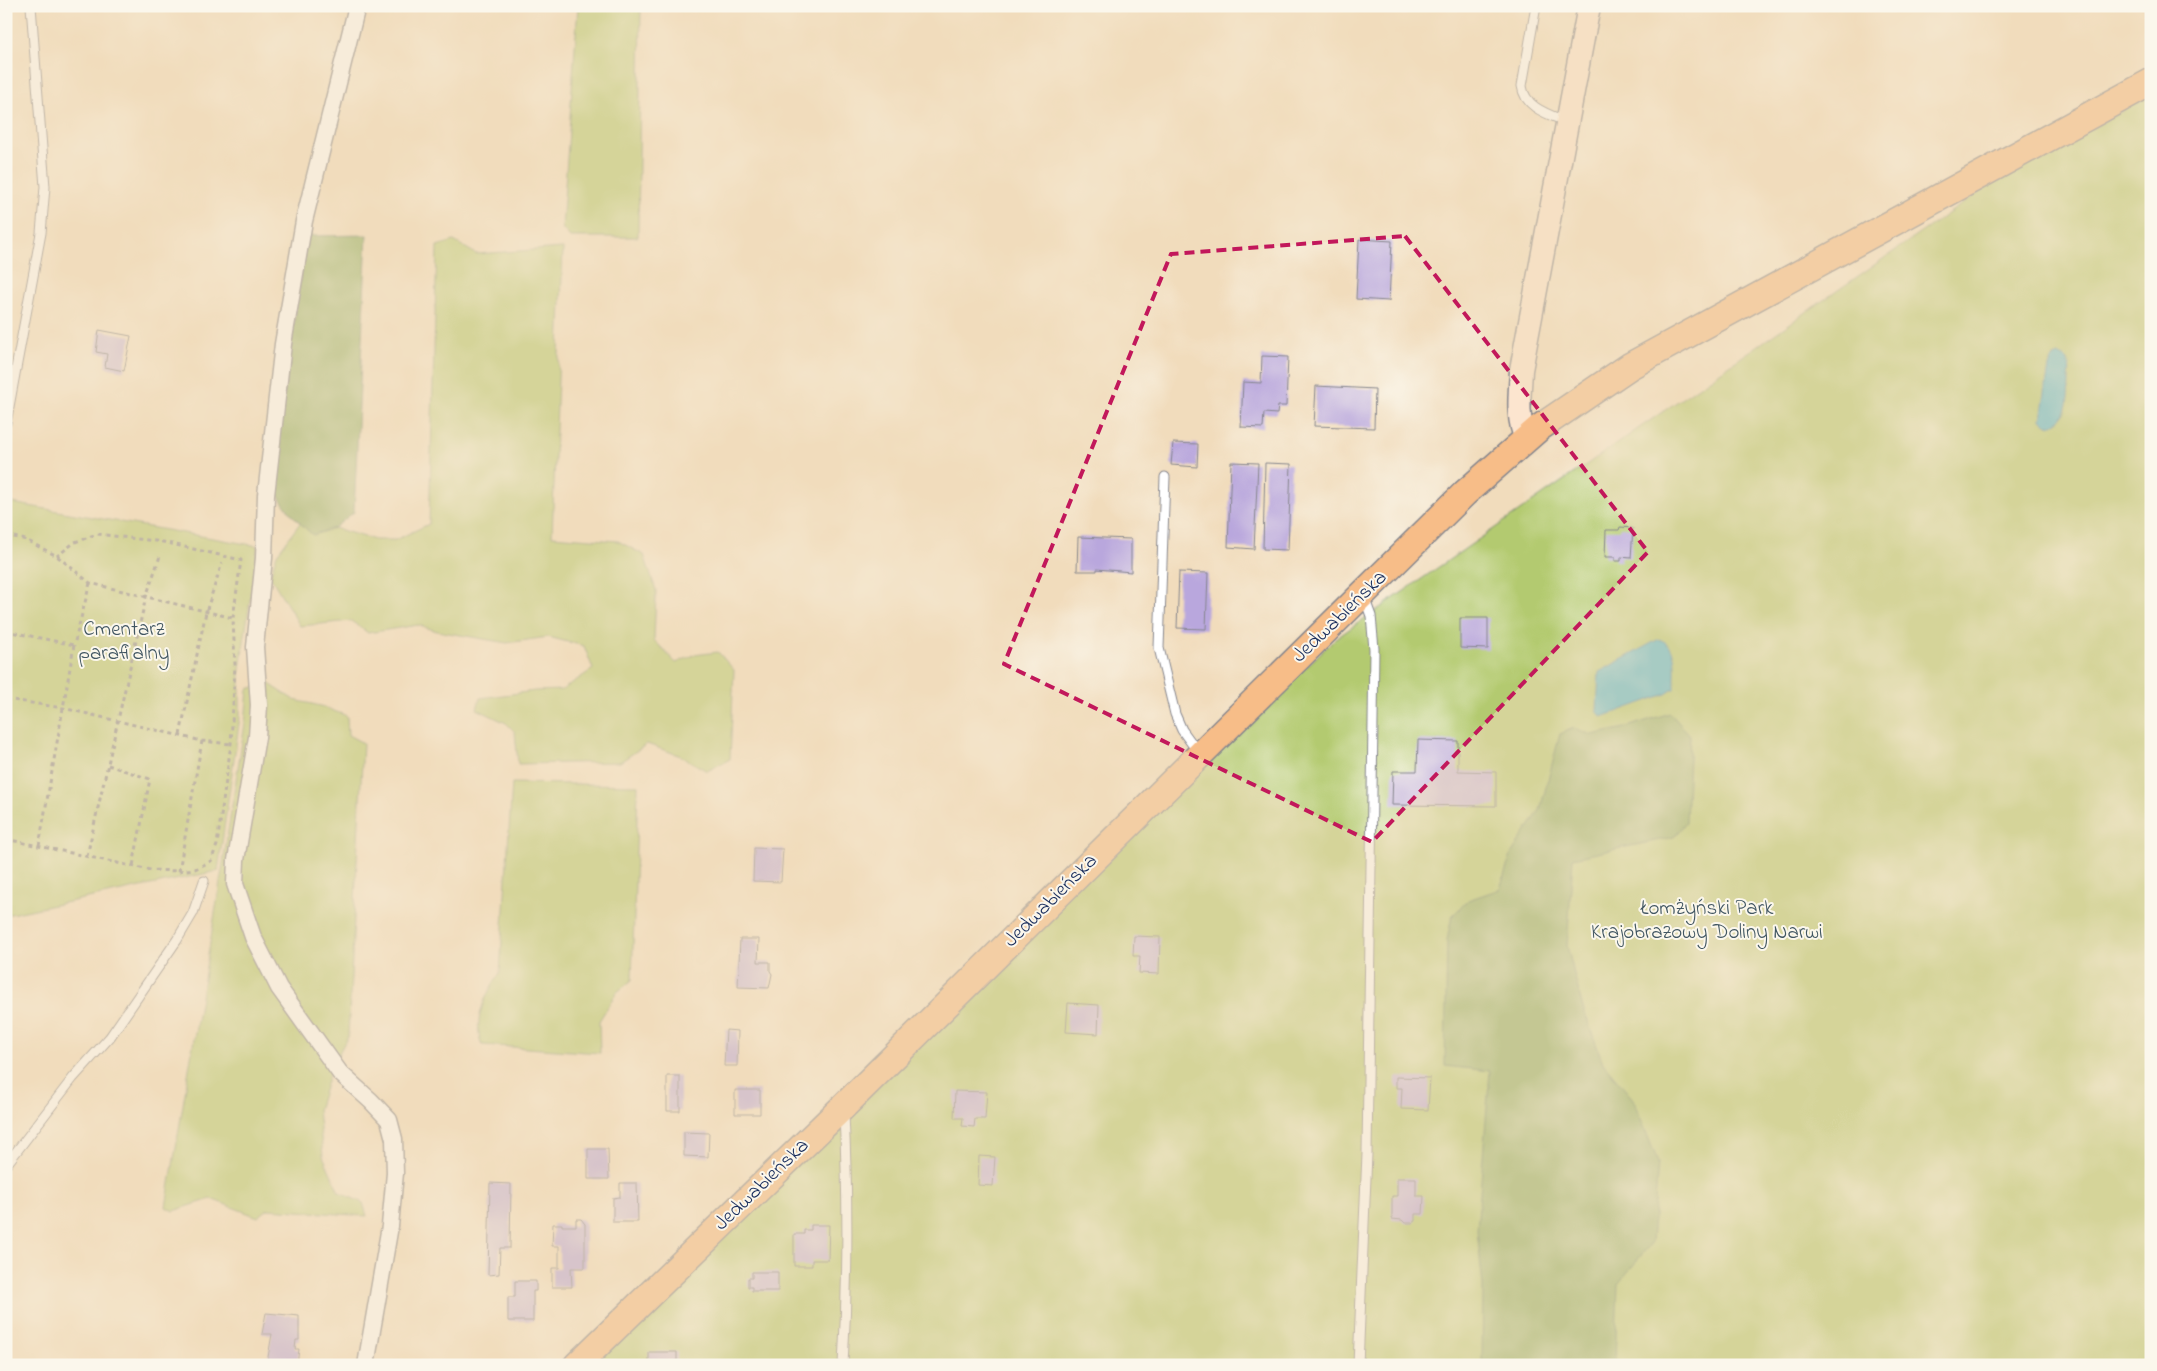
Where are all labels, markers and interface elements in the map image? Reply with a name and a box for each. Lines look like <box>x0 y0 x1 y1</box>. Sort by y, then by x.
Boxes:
street label: Jedwabieńska <box>1286 564 1394 670</box>
park label: Cmentarz parafialny <box>78 615 170 671</box>
street label: Jedwabieńska <box>997 847 1105 955</box>
park label: Łomżyński Park Krajobrazowy Doliny Narwi <box>1591 894 1823 950</box>
street label: Jedwabieńska <box>708 1132 816 1238</box>

